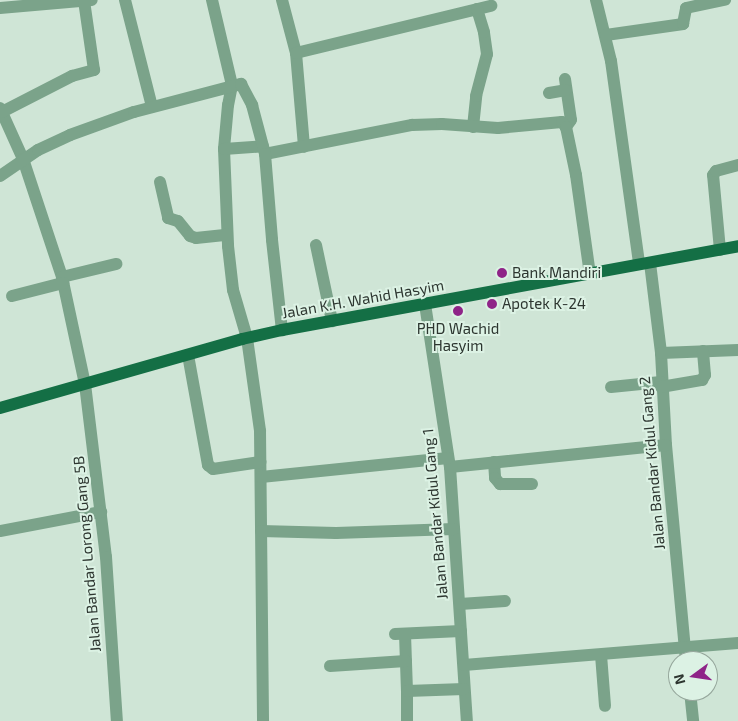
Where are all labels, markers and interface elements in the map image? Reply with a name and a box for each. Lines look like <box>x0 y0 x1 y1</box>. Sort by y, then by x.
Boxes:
place label: Bank Mandiri <box>512 264 601 282</box>
marker: Bank Mandiri <box>496 267 508 279</box>
street label: Jalan K.H. Wahid Hasyim <box>280 276 446 322</box>
place label: Apotek K-24 <box>502 295 586 313</box>
marker: Apotek K-24 <box>486 298 498 310</box>
marker: PHD Wachid Hasyim <box>452 305 464 317</box>
place label: PHD Wachid Hasyim <box>417 319 499 354</box>
street label: Jalan Bandar Kidul Gang 2 <box>635 375 669 551</box>
street label: Jalan Bandar Kidul Gang 1 <box>419 427 451 601</box>
street label: Jalan Bandar Lorong Gang 5B <box>69 455 105 653</box>
north arrow <box>668 651 718 701</box>
text: N <box>669 673 688 686</box>

